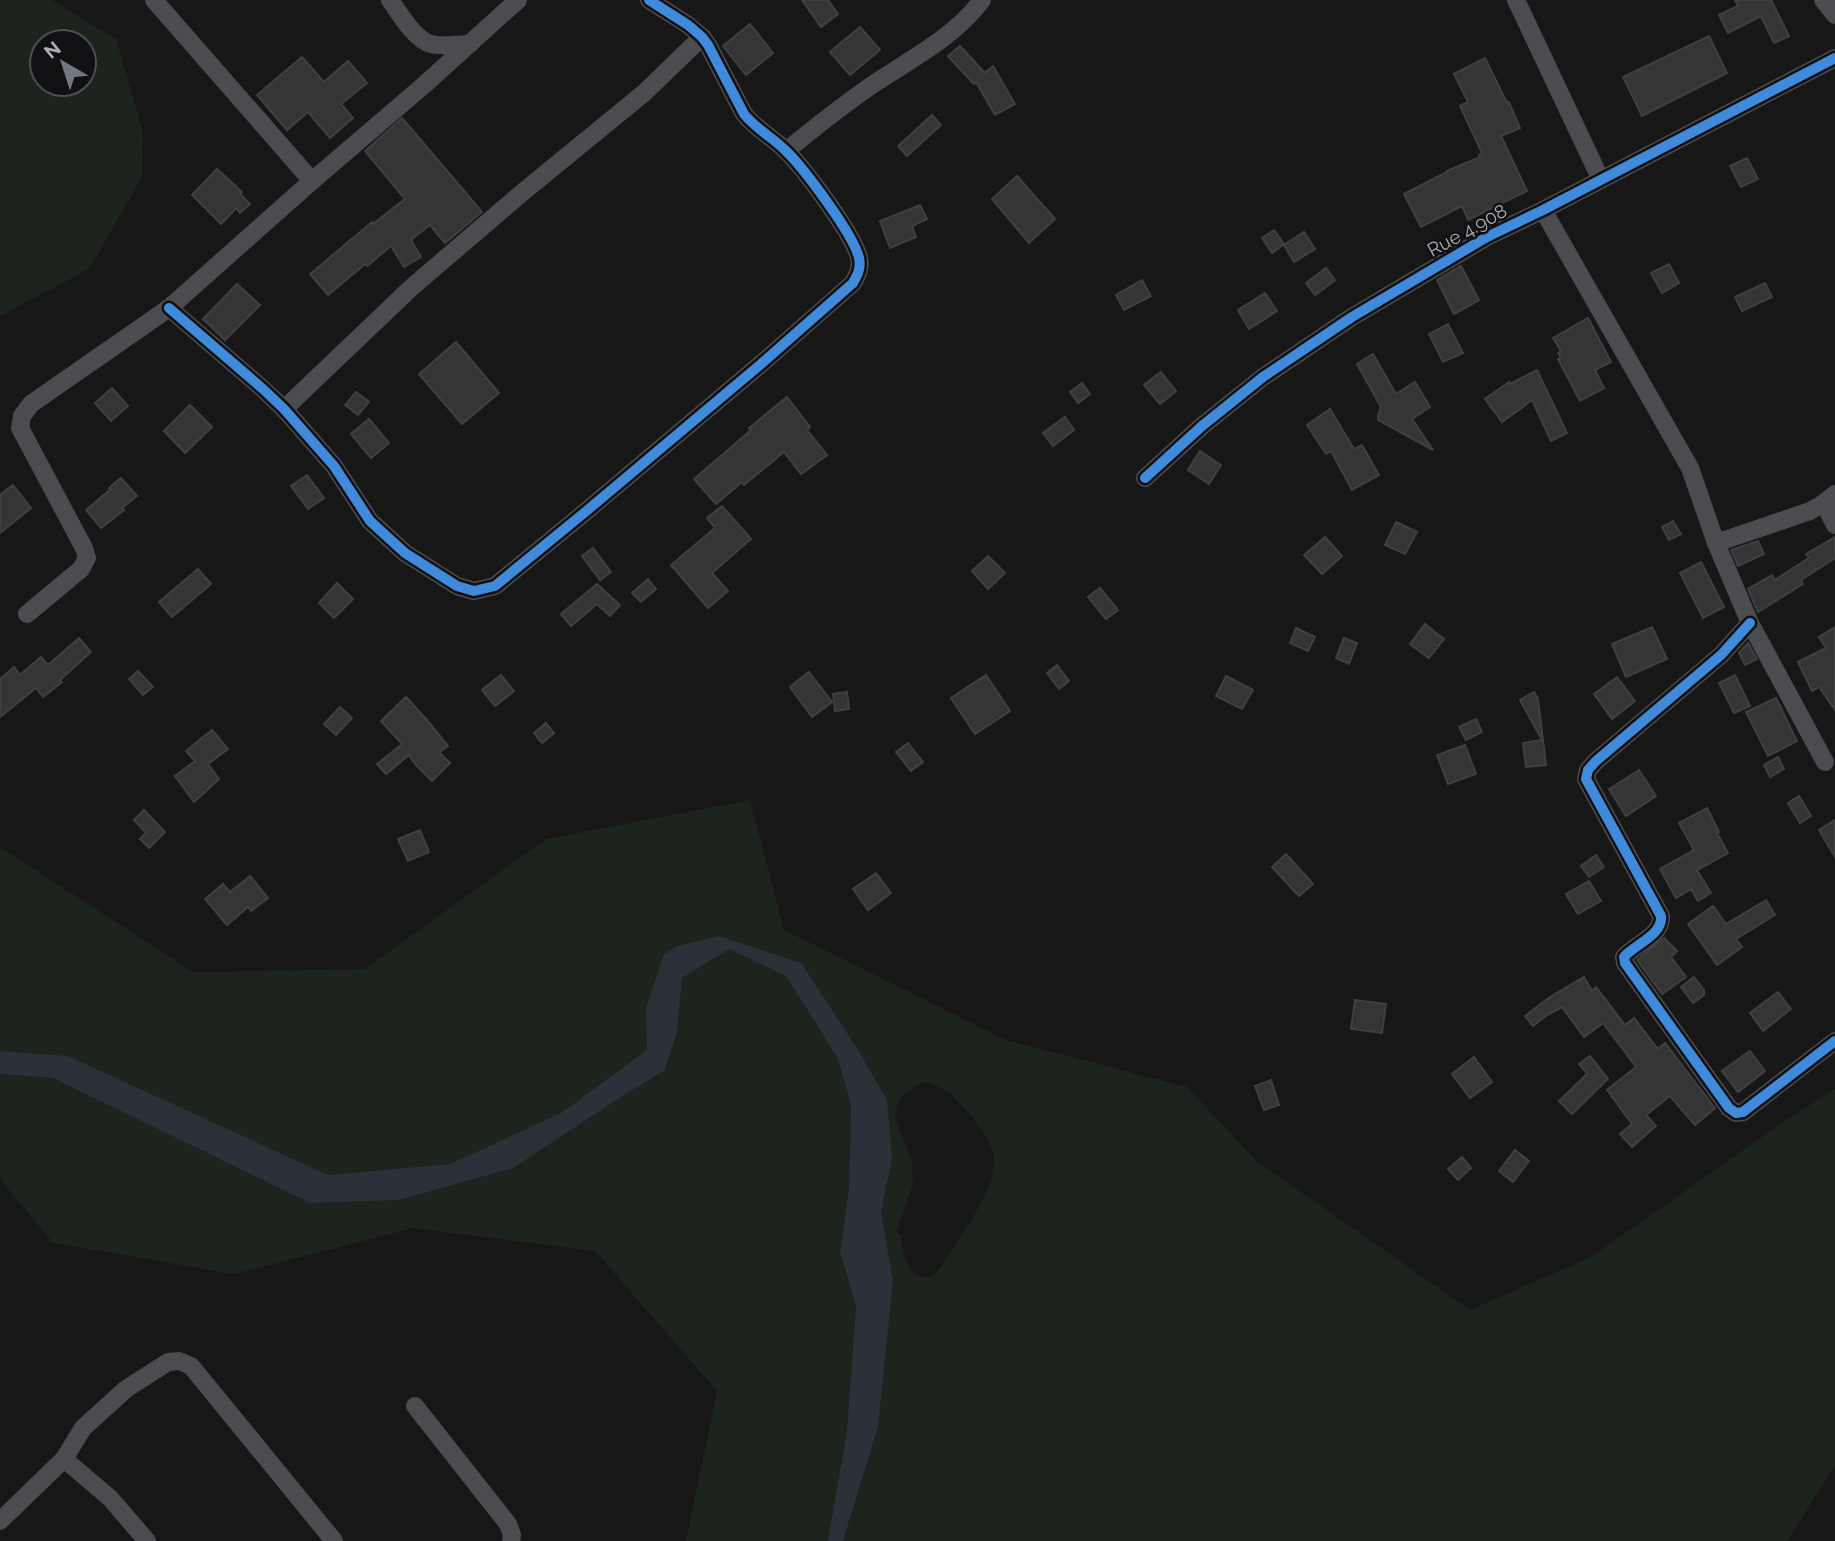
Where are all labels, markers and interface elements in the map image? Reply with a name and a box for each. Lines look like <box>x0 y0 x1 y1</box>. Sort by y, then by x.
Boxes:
north arrow <box>28 28 98 98</box>
text: N <box>40 37 65 63</box>
street label: Rue 4.908 <box>1423 199 1511 261</box>

